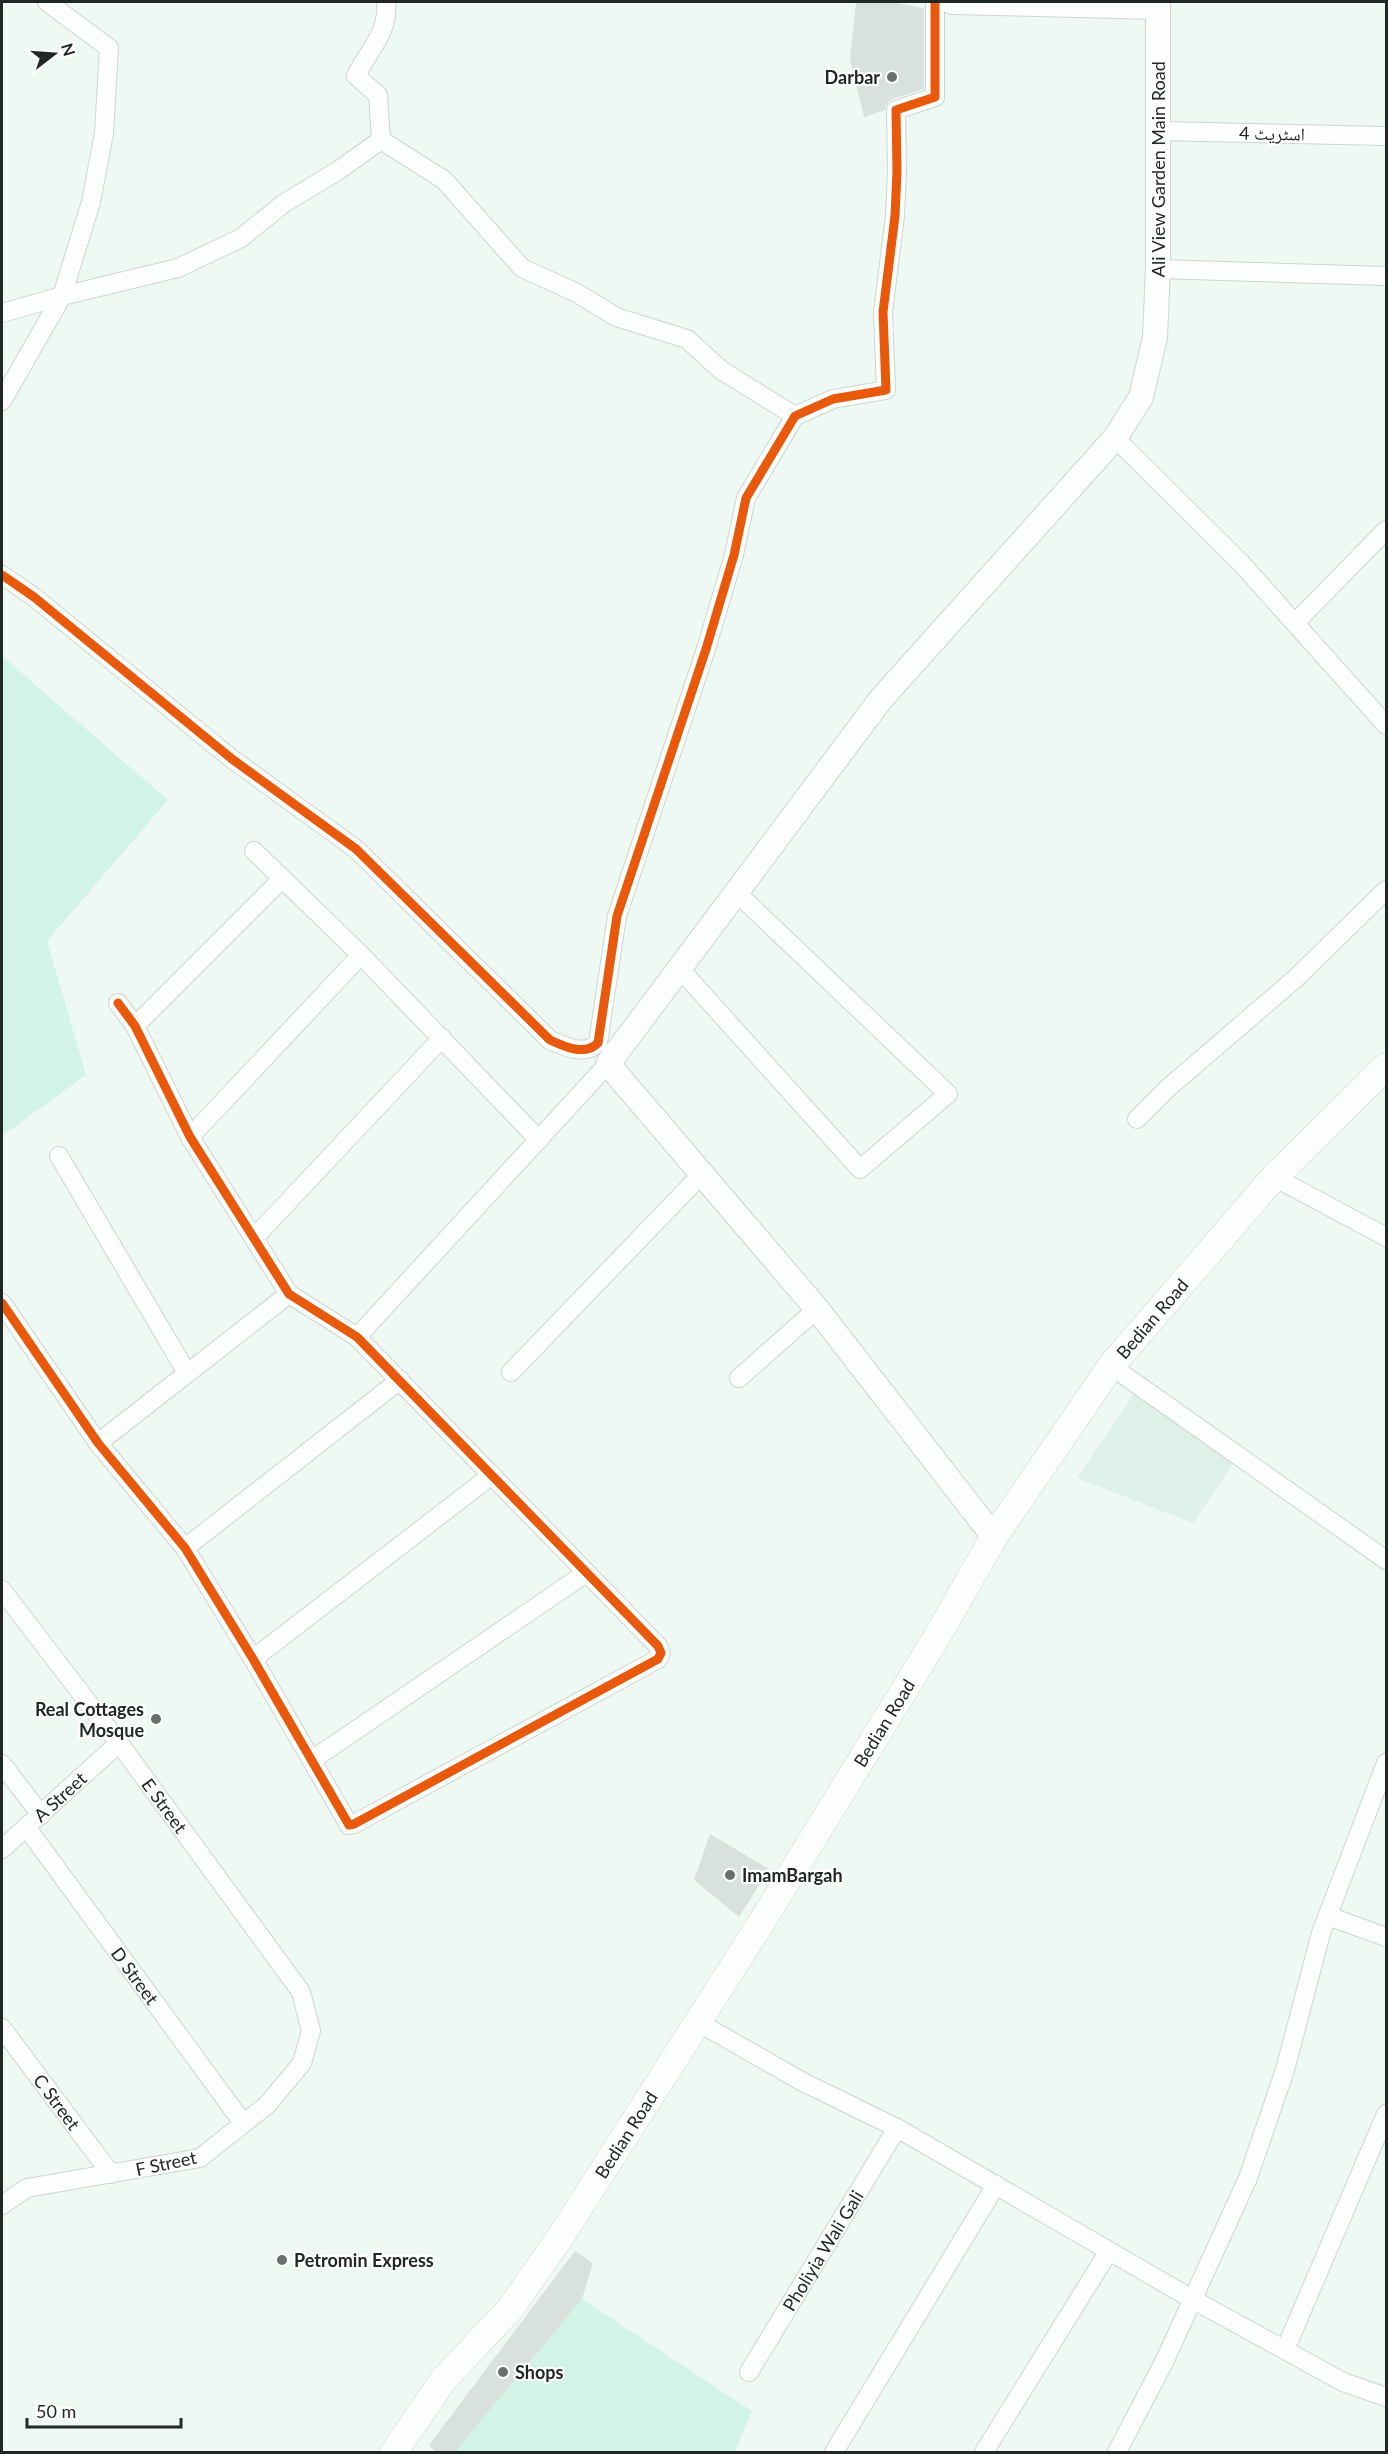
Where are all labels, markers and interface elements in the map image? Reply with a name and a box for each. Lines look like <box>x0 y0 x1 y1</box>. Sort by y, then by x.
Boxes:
north arrow <box>24 24 84 84</box>
text: N <box>58 41 80 58</box>
street label: Ali View Garden Main Road <box>1147 61 1169 278</box>
place label: Darbar <box>825 66 880 88</box>
marker: Darbar <box>885 70 899 84</box>
street label: اسٹریٹ 4 <box>1239 121 1305 145</box>
street label: Bedian Road <box>1111 1274 1193 1363</box>
street label: Bedian Road <box>849 1675 919 1771</box>
place label: Real Cottages Mosque <box>35 1698 144 1741</box>
marker: Real Cottages Mosque <box>149 1712 163 1726</box>
street label: A Street <box>29 1767 91 1826</box>
street label: E Street <box>137 1774 192 1838</box>
place label: ImamBargah <box>742 1864 843 1886</box>
marker: ImamBargah <box>723 1868 737 1882</box>
street label: D Street <box>107 1943 164 2009</box>
street label: C Street <box>29 2069 85 2134</box>
street label: Bedian Road <box>590 2087 662 2182</box>
street label: F Street <box>133 2146 199 2180</box>
street label: Pholiyia Wali Gali <box>778 2186 868 2315</box>
place label: Petromin Express <box>294 2249 434 2271</box>
marker: Petromin Express <box>275 2253 289 2267</box>
place label: Shops <box>515 2361 563 2383</box>
marker: Shops <box>496 2365 510 2379</box>
scale bar <box>27 2391 182 2429</box>
text: 50 m <box>36 2400 76 2422</box>

